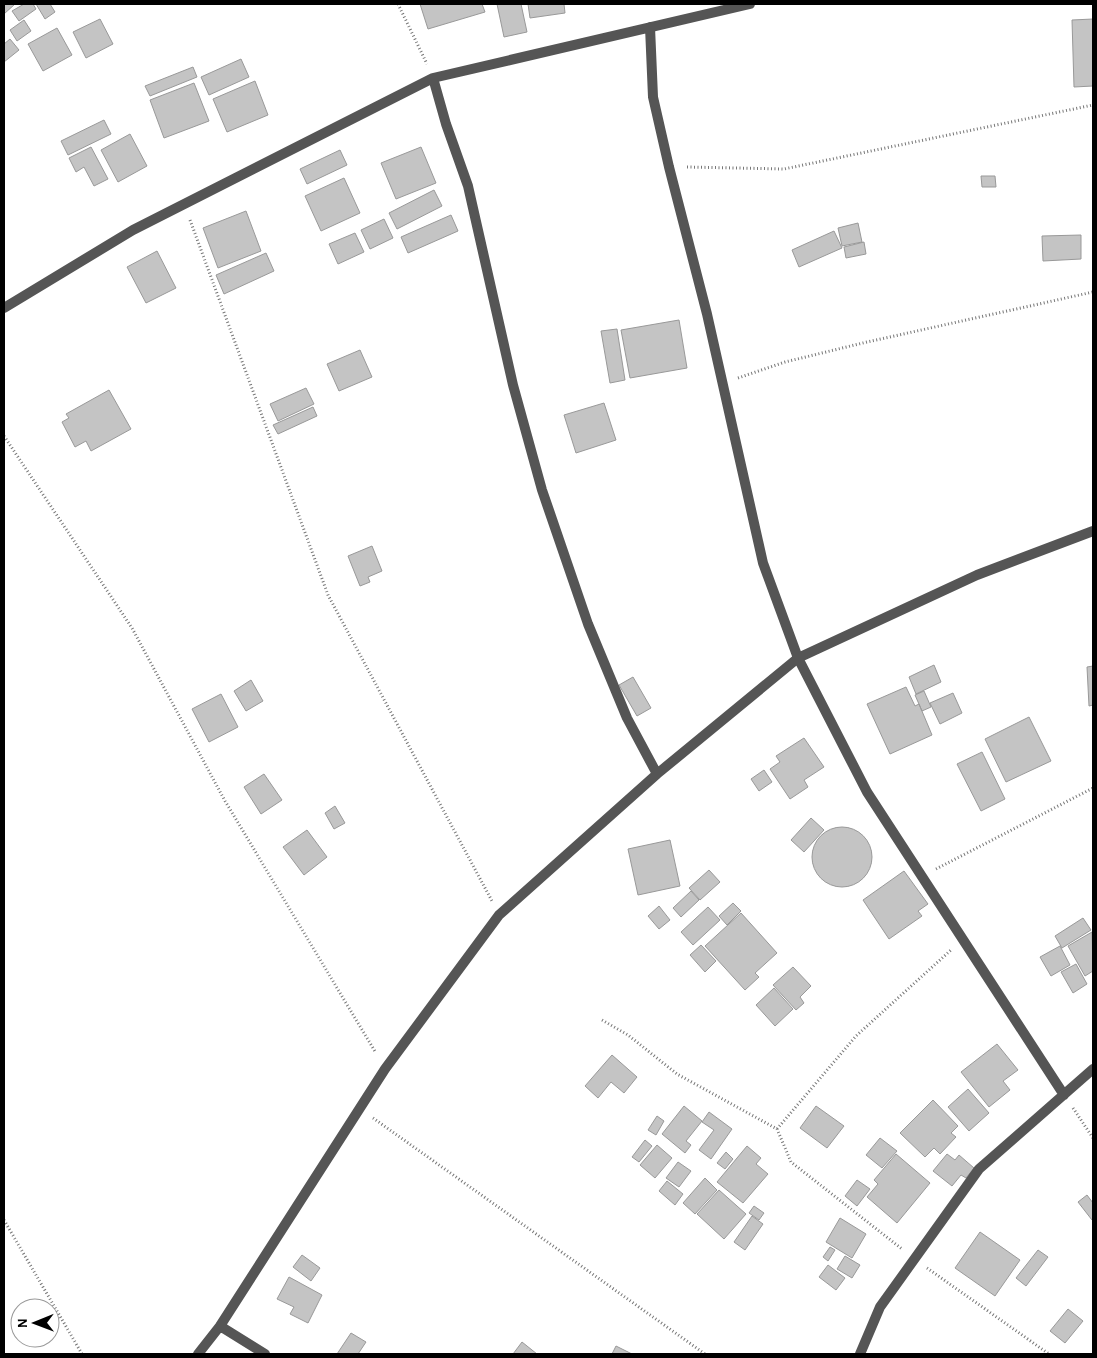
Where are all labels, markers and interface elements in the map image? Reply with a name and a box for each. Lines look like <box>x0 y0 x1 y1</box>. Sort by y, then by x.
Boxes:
north arrow <box>10 1298 60 1348</box>
text: N <box>16 1318 30 1328</box>

